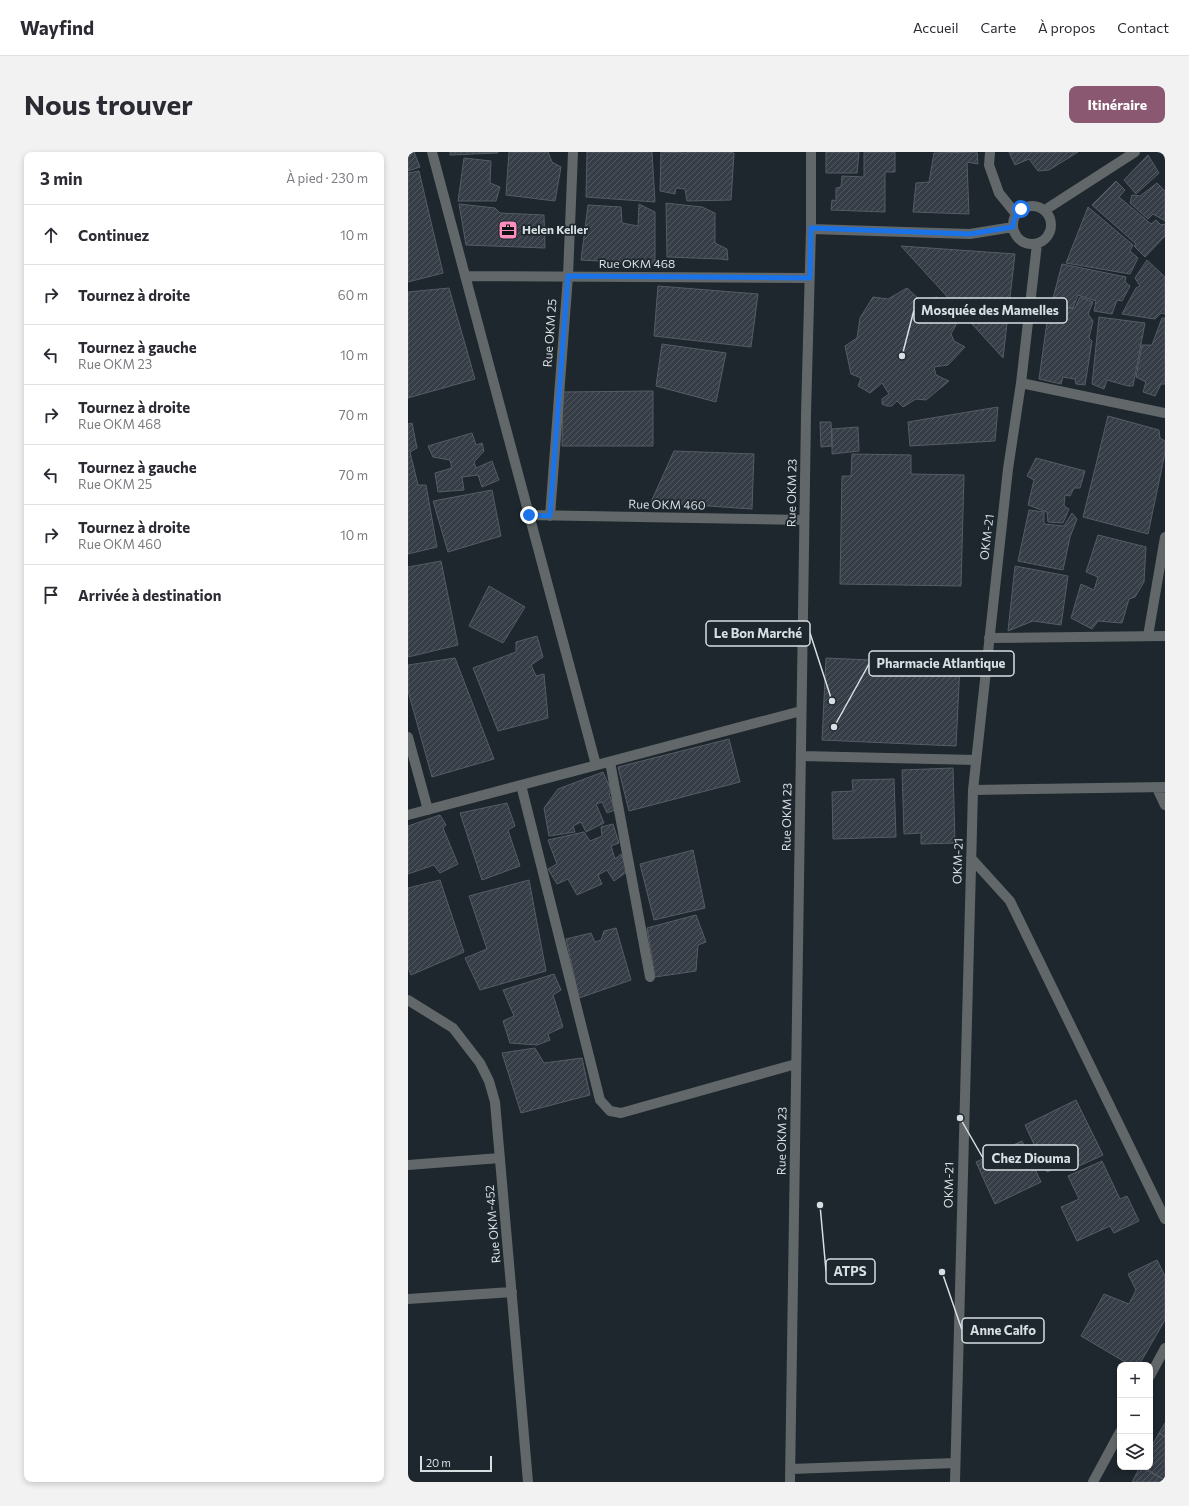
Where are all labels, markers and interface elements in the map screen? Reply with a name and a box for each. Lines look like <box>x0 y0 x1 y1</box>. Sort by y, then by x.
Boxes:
text: Wayfind <box>20 16 94 39</box>
text: Accueil <box>913 19 959 36</box>
text: Carte <box>981 19 1016 36</box>
text: À propos <box>1038 19 1095 36</box>
text: Contact <box>1117 19 1169 36</box>
button: Itinéraire <box>1069 86 1165 123</box>
text: Nous trouver <box>24 87 193 121</box>
text: 3 min <box>40 168 83 189</box>
text: À pied · 230 m <box>286 170 368 186</box>
route start <box>1012 200 1030 218</box>
office icon: Helen Keller <box>497 219 519 241</box>
place label: Helen Keller <box>522 222 588 236</box>
icon: ahead <box>40 224 62 246</box>
text: Continuez <box>78 226 149 244</box>
text: 10 m <box>340 227 368 243</box>
street label: Rue OKM 468 <box>599 256 675 270</box>
icon: right <box>40 284 62 306</box>
text: Tournez à droite <box>78 286 190 304</box>
text: 60 m <box>338 287 368 303</box>
street label: Rue OKM 25 <box>540 298 558 368</box>
callout: Mosquée des Mamelles <box>914 298 1067 323</box>
text: Mosquée des Mamelles <box>921 302 1059 318</box>
text: Tournez à gauche <box>78 338 197 356</box>
icon: left <box>40 344 62 366</box>
text: 10 m <box>340 347 368 363</box>
text: Rue OKM 23 <box>78 356 152 372</box>
text: Tournez à droite <box>78 398 190 416</box>
icon: right <box>40 404 62 426</box>
text: 70 m <box>339 407 368 423</box>
text: Rue OKM 468 <box>78 416 161 432</box>
text: Tournez à gauche <box>78 458 197 476</box>
street label: Rue OKM 23 <box>783 458 799 527</box>
icon: left <box>40 464 62 486</box>
text: 70 m <box>339 467 368 483</box>
text: Rue OKM 25 <box>78 476 152 492</box>
street label: Rue OKM 460 <box>628 496 706 512</box>
route end <box>520 506 538 524</box>
street label: OKM-21 <box>976 513 996 561</box>
text: Tournez à droite <box>78 518 190 536</box>
icon: right <box>40 524 62 546</box>
text: 10 m <box>340 527 368 543</box>
text: Rue OKM 460 <box>78 536 162 552</box>
icon: arrive <box>40 584 62 606</box>
text: Arrivée à destination <box>78 586 221 604</box>
callout: Le Bon Marché <box>706 621 810 646</box>
text: Le Bon Marché <box>714 625 802 641</box>
callout: Pharmacie Atlantique <box>869 651 1014 676</box>
text: Pharmacie Atlantique <box>877 655 1006 671</box>
street label: Rue OKM 23 <box>778 782 794 851</box>
street label: OKM-21 <box>949 838 965 884</box>
street label: Rue OKM 23 <box>773 1106 789 1175</box>
callout: Chez Diouma <box>983 1145 1078 1170</box>
text: Chez Diouma <box>992 1150 1071 1166</box>
street label: OKM-21 <box>941 1162 955 1208</box>
street label: Rue OKM-452 <box>482 1184 502 1264</box>
callout: ATPS <box>826 1259 875 1284</box>
text: ATPS <box>834 1263 867 1279</box>
callout: Anne Calfo <box>962 1318 1044 1343</box>
text: Anne Calfo <box>970 1322 1036 1338</box>
map controls <box>1117 1362 1153 1470</box>
button: + <box>1117 1362 1153 1398</box>
button: − <box>1117 1398 1153 1434</box>
button: layers <box>1117 1434 1153 1470</box>
scale bar <box>420 1454 492 1473</box>
text: 20 m <box>426 1456 451 1469</box>

